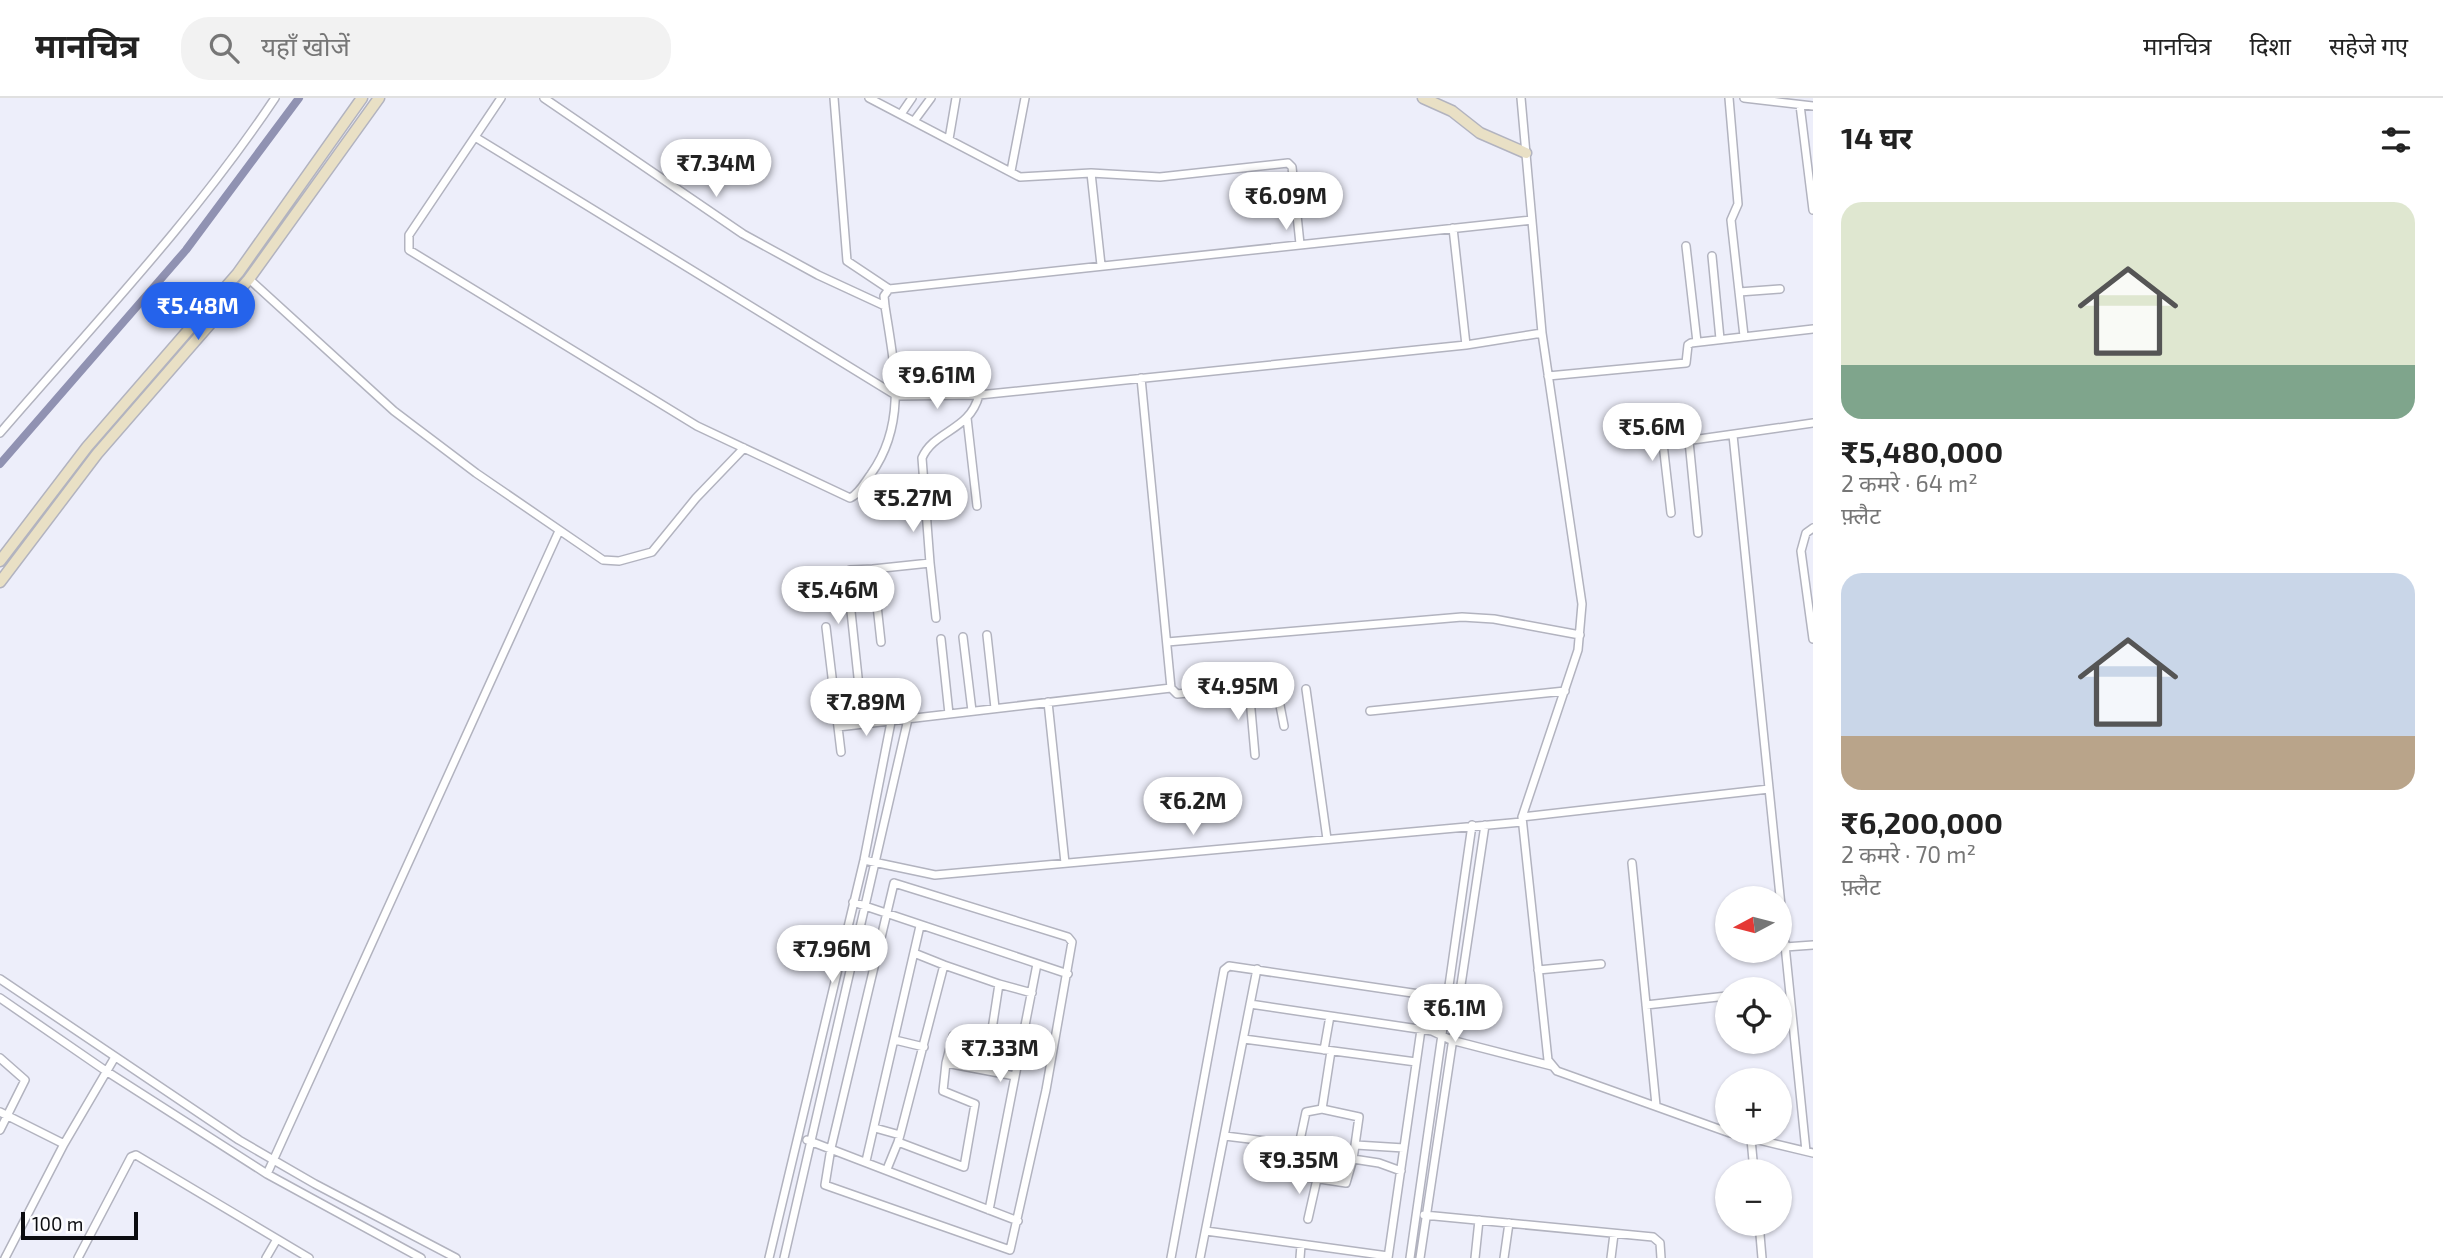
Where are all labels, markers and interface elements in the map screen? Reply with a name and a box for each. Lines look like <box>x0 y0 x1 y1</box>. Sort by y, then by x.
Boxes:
search box <box>181 17 671 80</box>
text: मानचित्र <box>35 25 139 65</box>
icon: search <box>205 29 243 67</box>
text: यहाँ खोजें <box>261 30 350 61</box>
text: मानचित्र <box>2143 31 2212 60</box>
text: दिशा <box>2250 31 2291 60</box>
text: सहेजे गए <box>2329 31 2408 60</box>
text: 14 घर <box>1841 119 1912 155</box>
icon: filters <box>2377 121 2415 159</box>
pin: ₹7.34M <box>659 140 773 199</box>
text: ₹7.34M <box>676 148 756 176</box>
pin: ₹6.09M <box>1229 172 1343 232</box>
text: ₹6.09M <box>1245 181 1327 209</box>
icon: home <box>2065 248 2191 374</box>
pin: ₹5.48M <box>141 282 255 342</box>
text: ₹5.48M <box>157 291 239 319</box>
pin: ₹9.61M <box>880 352 994 411</box>
text: ₹9.61M <box>898 360 976 388</box>
pin: ₹5.6M <box>1603 404 1701 463</box>
text: ₹5.6M <box>1619 412 1685 440</box>
text: ₹5,480,000 <box>1841 433 2003 469</box>
text: 2 कमरे · 64 m² <box>1841 469 1978 497</box>
pin: ₹5.27M <box>856 474 970 534</box>
text: ₹5.27M <box>874 483 952 511</box>
text: फ़्लैट <box>1841 501 1881 529</box>
pin: ₹5.46M <box>781 566 895 626</box>
text: ₹5.46M <box>797 575 879 603</box>
icon: home <box>2065 619 2191 745</box>
pin: ₹4.95M <box>1181 662 1295 722</box>
text: ₹4.95M <box>1197 671 1279 699</box>
pin: ₹7.89M <box>809 678 923 738</box>
text: ₹7.89M <box>826 687 906 715</box>
pin: ₹6.2M <box>1144 778 1242 837</box>
text: ₹6.2M <box>1159 786 1227 814</box>
text: ₹6,200,000 <box>1841 804 2003 840</box>
text: 2 कमरे · 70 m² <box>1841 840 1976 868</box>
text: फ़्लैट <box>1841 872 1881 900</box>
north arrow <box>1715 886 1792 962</box>
map controls <box>1715 886 1792 1236</box>
pin: ₹7.96M <box>775 926 889 985</box>
text: ₹7.96M <box>793 934 871 962</box>
button: locate <box>1715 977 1792 1054</box>
pin: ₹6.1M <box>1406 984 1504 1044</box>
text: ₹6.1M <box>1424 993 1486 1021</box>
pin: ₹7.33M <box>943 1024 1057 1084</box>
text: ₹7.33M <box>961 1033 1039 1061</box>
button: + <box>1715 1068 1792 1145</box>
pin: ₹9.35M <box>1242 1136 1356 1196</box>
text: ₹9.35M <box>1259 1145 1339 1173</box>
button: − <box>1715 1159 1792 1236</box>
scale bar <box>21 1209 138 1241</box>
text: 100 m <box>32 1212 83 1235</box>

